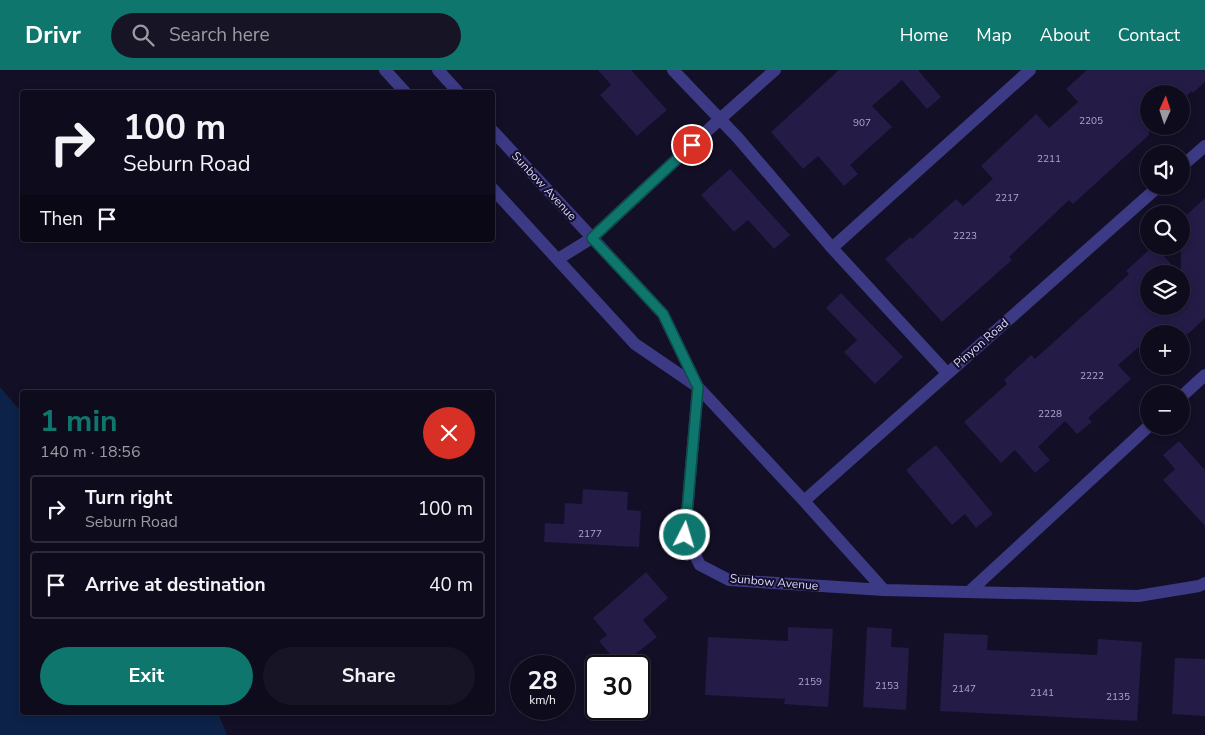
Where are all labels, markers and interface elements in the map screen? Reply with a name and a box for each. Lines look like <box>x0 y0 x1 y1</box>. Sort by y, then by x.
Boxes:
search box <box>111 13 461 58</box>
text: Drivr <box>25 19 81 51</box>
icon: search <box>129 21 157 49</box>
text: Search here <box>169 22 270 48</box>
text: Home <box>900 23 948 47</box>
text: Map <box>976 23 1012 47</box>
text: About <box>1040 23 1090 47</box>
text: Contact <box>1118 23 1180 47</box>
north arrow <box>1140 85 1190 135</box>
map controls <box>1140 85 1190 435</box>
text: 100 m <box>123 104 226 151</box>
icon: right <box>40 110 105 175</box>
house number: 2205 <box>1079 114 1103 128</box>
house number: 907 <box>853 116 871 130</box>
pin <box>671 124 713 166</box>
icon: arrive <box>678 131 706 159</box>
button: sound <box>1140 145 1190 195</box>
street label: Sunbow Avenue <box>508 148 580 224</box>
text: Seburn Road <box>123 149 251 179</box>
house number: 2211 <box>1037 152 1061 166</box>
house number: 2217 <box>995 191 1019 205</box>
icon: arrive <box>93 205 121 233</box>
button: search <box>1140 205 1190 255</box>
text: Then <box>40 206 83 232</box>
house number: 2223 <box>953 229 977 243</box>
button: layers <box>1140 265 1190 315</box>
street label: Pinyon Road <box>950 315 1012 371</box>
button: + <box>1140 325 1190 375</box>
house number: 2222 <box>1080 369 1104 383</box>
button: − <box>1140 385 1190 435</box>
text: 1 min <box>40 401 118 442</box>
button: close <box>423 407 475 459</box>
house number: 2228 <box>1038 407 1062 421</box>
text: 140 m · 18:56 <box>40 441 141 463</box>
text: Turn right <box>85 485 172 511</box>
icon: right <box>42 495 70 523</box>
text: 100 m <box>418 496 473 522</box>
position arrow <box>658 508 710 560</box>
text: Seburn Road <box>85 511 178 533</box>
house number: 2177 <box>578 527 602 541</box>
street label: Sunbow Avenue <box>729 570 819 594</box>
icon: arrive <box>42 571 70 599</box>
text: Arrive at destination <box>85 572 266 598</box>
text: 40 m <box>429 572 473 598</box>
button: Exit <box>40 647 253 705</box>
button: Share <box>263 647 475 705</box>
speed limit sign: 30 <box>585 655 650 720</box>
text: 28 <box>527 664 558 698</box>
house number: 2159 <box>798 675 822 689</box>
house number: 2153 <box>875 679 899 693</box>
house number: 2147 <box>952 682 976 696</box>
house number: 2141 <box>1030 686 1054 700</box>
house number: 2135 <box>1106 690 1130 704</box>
text: km/h <box>529 692 556 708</box>

